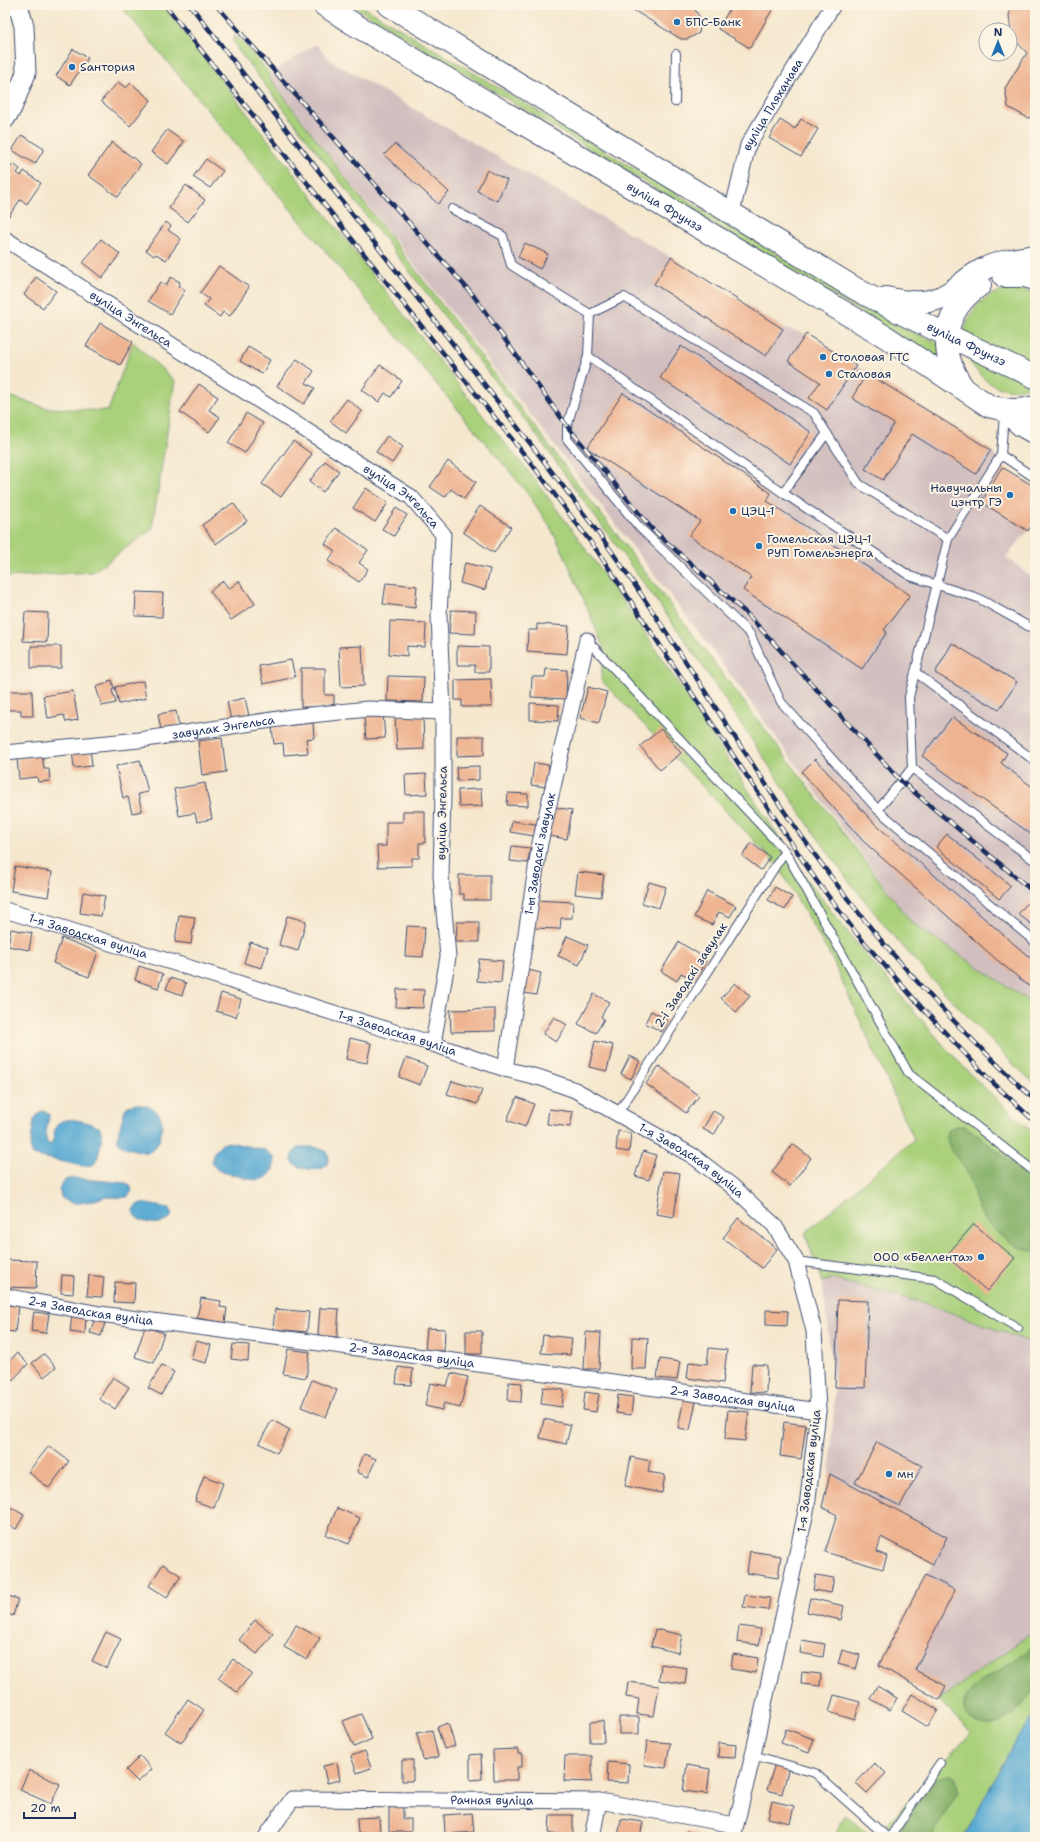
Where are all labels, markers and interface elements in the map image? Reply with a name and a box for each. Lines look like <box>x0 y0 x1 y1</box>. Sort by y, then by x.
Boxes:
place label: БПС-Банк <box>685 14 742 30</box>
marker: БПС-Банк <box>672 17 682 27</box>
north arrow <box>978 22 1018 62</box>
text: N <box>994 25 1003 40</box>
street label: вуліца Пляханава <box>739 55 807 152</box>
place label: Sантория <box>80 59 135 75</box>
marker: Sантория <box>67 62 77 72</box>
street label: вуліца Фрунзэ <box>624 178 706 235</box>
street label: вуліца Энгельса <box>87 287 175 351</box>
street label: вуліца Фрунзэ <box>924 319 1008 370</box>
place label: Столовая ГТС <box>831 349 909 365</box>
marker: Столовая ГТС <box>818 352 828 362</box>
place label: Сталовая <box>837 366 891 382</box>
marker: Сталовая <box>824 369 834 379</box>
street label: вуліца Энгельса <box>360 461 443 532</box>
place label: Навучальны цэнтр ГЭ <box>930 480 1002 510</box>
marker: Навучальны цэнтр ГЭ <box>1005 490 1015 500</box>
place label: ЦЭЦ-1 <box>741 503 775 519</box>
marker: ЦЭЦ-1 <box>728 506 738 516</box>
place label: Гомельская ЦЭЦ-1 РУП Гомельэнерга <box>767 531 874 561</box>
marker: Гомельская ЦЭЦ-1 РУП Гомельэнерга <box>754 541 764 551</box>
street label: завулак Энгельса <box>171 712 276 743</box>
street label: вуліца Энгельса <box>433 765 451 860</box>
street label: 1-ы Заводскі завулак <box>521 790 560 916</box>
street label: 1-я Заводская вуліца <box>27 910 150 962</box>
street label: 2-і Заводскі завулак <box>651 919 731 1031</box>
street label: 1-я Заводская вуліца <box>336 1007 459 1060</box>
street label: 1-я Заводская вуліца <box>636 1119 748 1202</box>
place label: ООО «Беллента» <box>873 1249 973 1265</box>
marker: ООО «Беллента» <box>976 1252 986 1262</box>
street label: 2-я Заводская вуліца <box>27 1293 155 1329</box>
street label: 2-я Заводская вуліца <box>348 1339 476 1372</box>
street label: 2-я Заводская вуліца <box>669 1382 797 1416</box>
street label: 1-я Заводская вуліца <box>794 1408 825 1533</box>
place label: мн <box>897 1466 913 1482</box>
marker: мн <box>884 1469 894 1479</box>
street label: Рачная вуліца <box>450 1792 534 1809</box>
scale bar <box>24 1794 75 1820</box>
text: 20 m <box>30 1800 61 1816</box>

